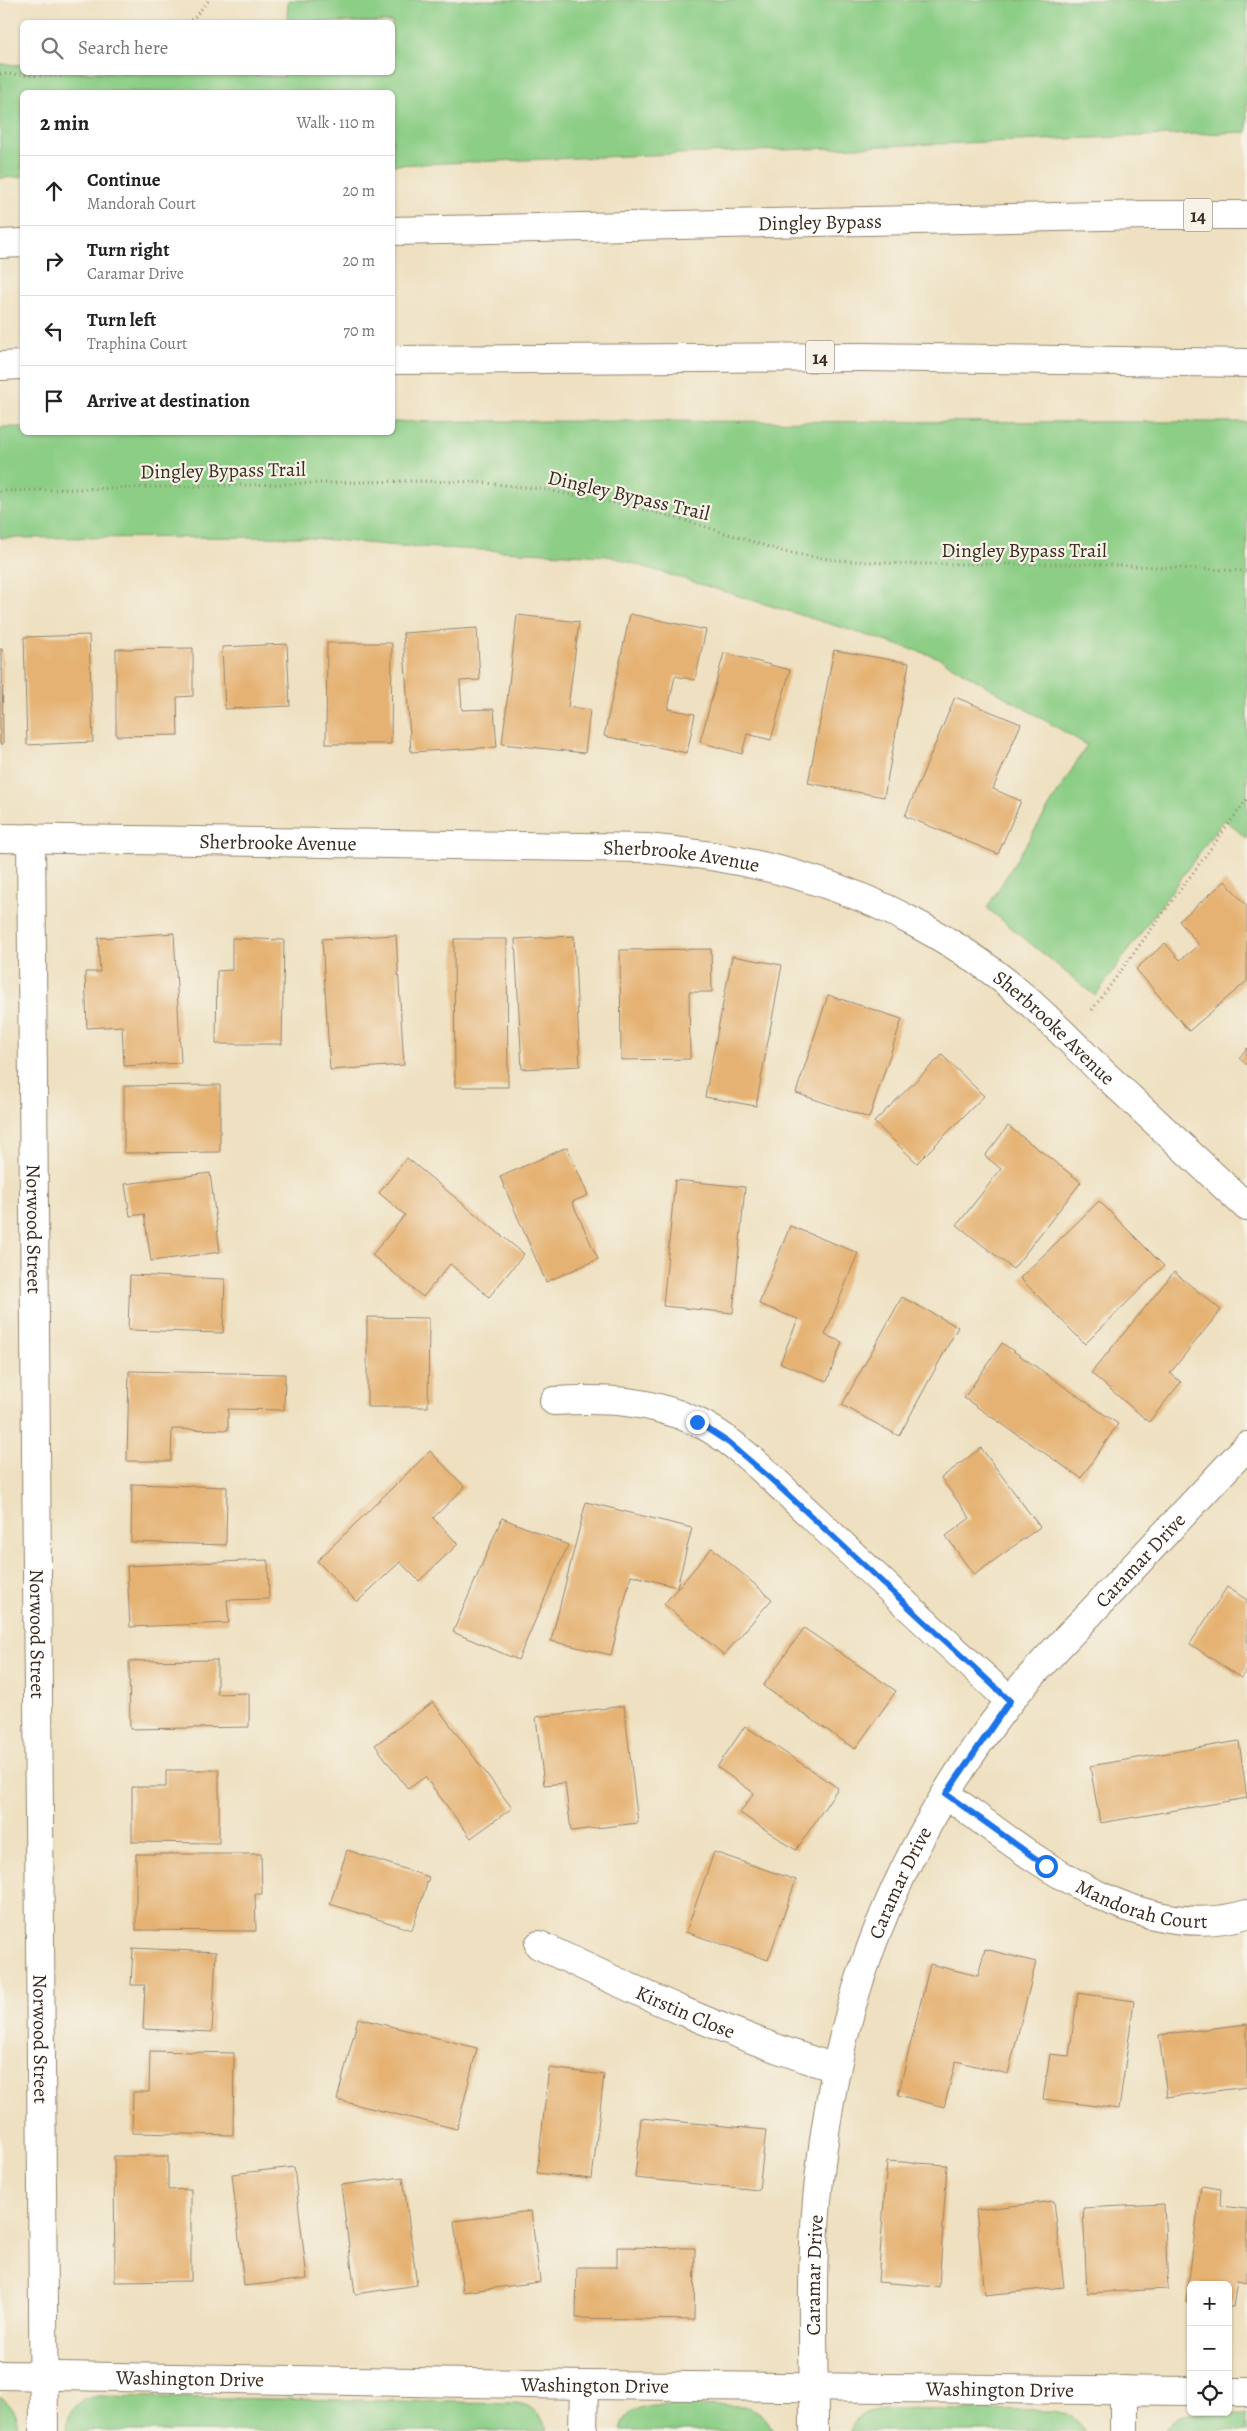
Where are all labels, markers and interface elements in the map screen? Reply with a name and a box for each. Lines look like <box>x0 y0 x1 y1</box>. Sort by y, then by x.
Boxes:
search box <box>20 20 395 75</box>
icon: search <box>38 34 66 62</box>
text: Search here <box>78 35 168 61</box>
text: 2 min <box>40 109 89 137</box>
text: Walk · 110 m <box>297 112 375 134</box>
text: Continue <box>87 167 161 193</box>
icon: ahead <box>40 177 68 205</box>
text: 20 m <box>342 180 375 202</box>
text: Mandorah Court <box>87 193 196 215</box>
road number: 14 <box>1184 198 1212 232</box>
street label: Dingley Bypass <box>758 208 882 237</box>
text: Turn right <box>87 237 169 263</box>
icon: right <box>40 247 68 275</box>
text: 20 m <box>342 250 375 272</box>
text: Caramar Drive <box>87 263 184 285</box>
text: Turn left <box>87 307 156 333</box>
icon: left <box>40 317 68 345</box>
text: 70 m <box>343 320 375 342</box>
text: Traphina Court <box>87 333 187 355</box>
road number: 14 <box>806 341 834 374</box>
icon: arrive <box>40 387 68 415</box>
text: Arrive at destination <box>87 388 250 414</box>
street label: Dingley Bypass Trail <box>140 456 306 485</box>
street label: Dingley Bypass Trail <box>545 464 713 527</box>
street label: Dingley Bypass Trail <box>941 537 1107 564</box>
street label: Sherbrooke Avenue <box>199 828 357 858</box>
street label: Sherbrooke Avenue <box>603 834 762 879</box>
street label: Sherbrooke Avenue <box>988 964 1121 1091</box>
street label: Norwood Street <box>20 1164 48 1294</box>
route end <box>686 1411 709 1434</box>
street label: Caramar Drive <box>1089 1507 1192 1614</box>
street label: Norwood Street <box>23 1569 51 1699</box>
street label: Caramar Drive <box>862 1822 938 1943</box>
route start <box>1035 1855 1058 1878</box>
street label: Mandorah Court <box>1071 1873 1208 1935</box>
street label: Norwood Street <box>26 1974 54 2104</box>
street label: Kirstin Close <box>631 1979 739 2045</box>
street label: Caramar Drive <box>800 2214 830 2336</box>
map controls <box>1187 2281 1232 2416</box>
button: + <box>1187 2281 1232 2326</box>
button: − <box>1187 2326 1232 2371</box>
street label: Washington Drive <box>115 2364 264 2394</box>
street label: Washington Drive <box>520 2371 669 2400</box>
button: locate <box>1187 2371 1232 2416</box>
street label: Washington Drive <box>925 2375 1074 2404</box>

